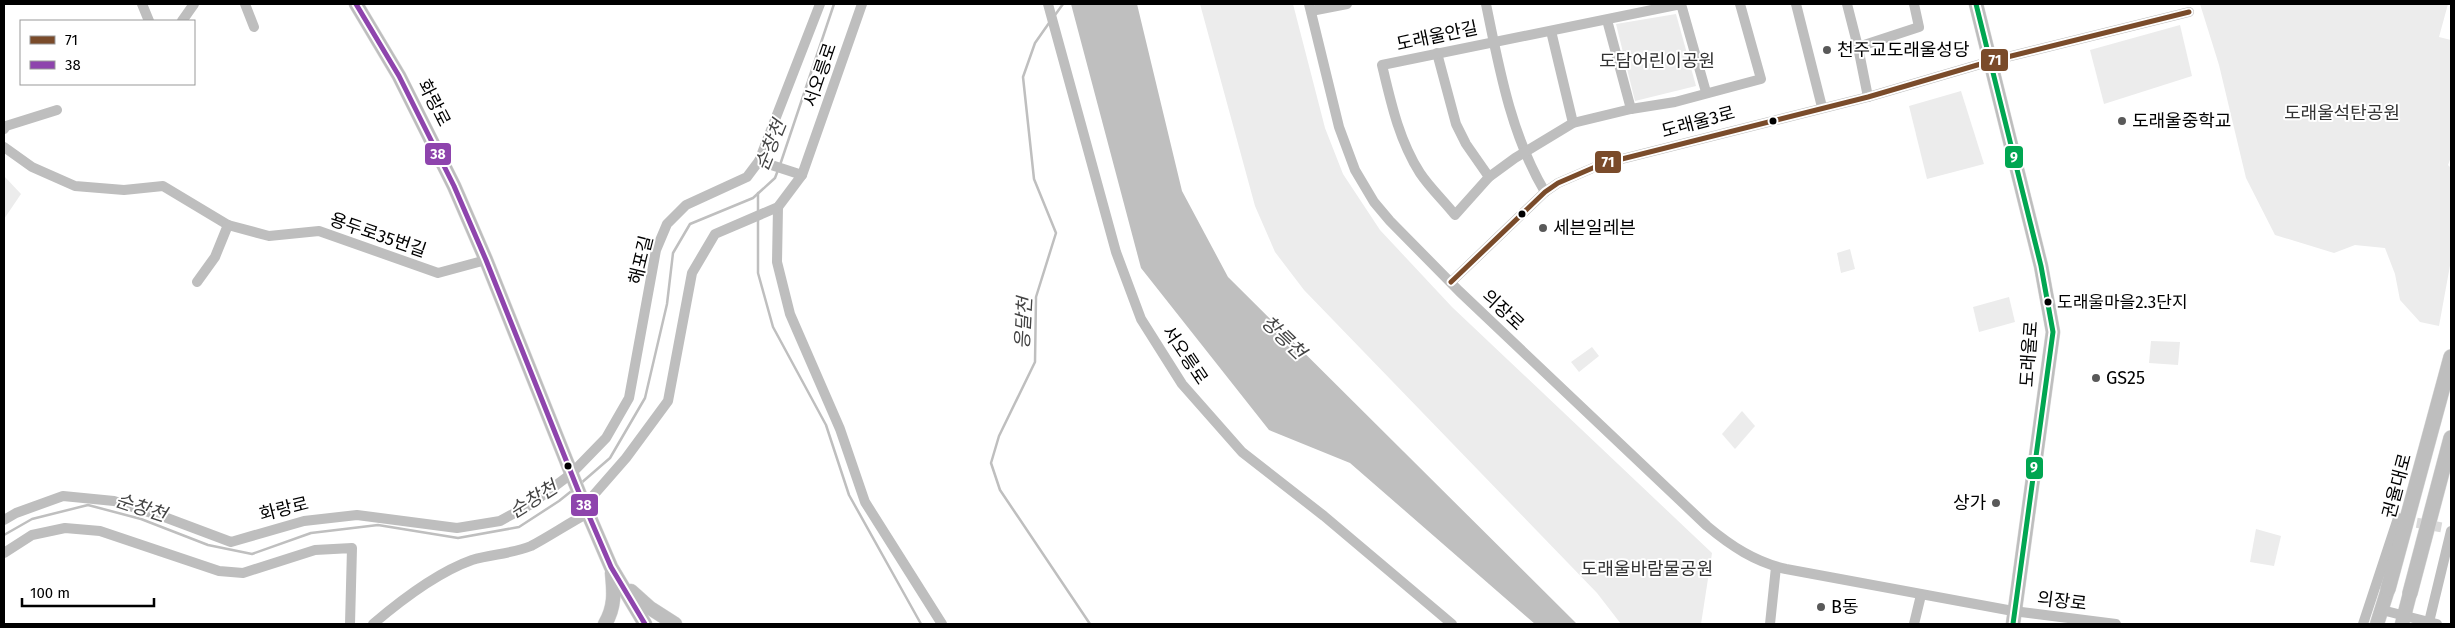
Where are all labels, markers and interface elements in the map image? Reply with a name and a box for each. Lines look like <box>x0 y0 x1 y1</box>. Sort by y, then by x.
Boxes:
street label: 도래울안길 <box>1394 17 1480 55</box>
legend <box>20 20 195 85</box>
text: 71 <box>65 31 78 49</box>
place label: 천주교도래울성당 <box>1837 39 1969 61</box>
street label: 서오릉로 <box>799 40 841 110</box>
marker: 천주교도래울성당 <box>1821 44 1833 56</box>
line badge: 71 <box>1980 48 2009 72</box>
park label: 도담어린이공원 <box>1599 50 1715 72</box>
text: 71 <box>1989 52 2001 69</box>
text: 38 <box>65 56 81 74</box>
street label: 화랑로 <box>413 76 455 130</box>
street label: 도래울3로 <box>1659 102 1737 142</box>
park label: 도래울석탄공원 <box>2284 102 2400 124</box>
place label: 도래울중학교 <box>2132 110 2231 132</box>
water label: 순창천 <box>750 115 792 174</box>
marker: 도래울중학교 <box>2116 115 2128 127</box>
unlabelled marker <box>1768 116 1778 126</box>
line badge: 38 <box>424 142 452 166</box>
line badge: 9 <box>2004 145 2024 169</box>
text: 38 <box>429 146 446 163</box>
text: 9 <box>2010 149 2018 166</box>
line badge: 71 <box>1594 150 1622 174</box>
text: 71 <box>1602 154 1614 171</box>
street label: 용두로35번길 <box>327 208 429 262</box>
unlabelled marker <box>1517 209 1527 219</box>
place label: 세븐일레븐 <box>1553 217 1636 239</box>
marker: 세븐일레븐 <box>1537 222 1549 234</box>
street label: 해포길 <box>624 233 658 287</box>
street label: 의장로 <box>1477 285 1529 335</box>
place label: 도래울마을2.3단지 <box>2057 292 2188 313</box>
water label: 응달천 <box>1011 295 1036 350</box>
marker: 도래울마을2.3단지 <box>2043 297 2053 307</box>
water label: 창릉천 <box>1257 311 1312 365</box>
street label: 도래울로 <box>2016 320 2042 388</box>
street label: 서오릉로 <box>1157 321 1213 389</box>
place label: GS25 <box>2106 367 2145 389</box>
marker: GS25 <box>2090 372 2102 384</box>
street label: 권율대로 <box>2378 451 2416 521</box>
line badge: 9 <box>2025 456 2044 480</box>
text: 9 <box>2030 459 2038 476</box>
unlabelled marker <box>563 461 573 471</box>
water label: 순창천 <box>505 475 563 523</box>
water label: 순창천 <box>112 488 171 527</box>
street label: 화랑로 <box>257 492 311 526</box>
place label: 상가 <box>1953 492 1986 514</box>
line badge: 38 <box>570 493 599 517</box>
text: 38 <box>575 497 592 514</box>
marker: 상가 <box>1990 497 2002 509</box>
park label: 도래울바람물공원 <box>1581 558 1713 580</box>
scale bar <box>22 576 155 608</box>
text: 100 m <box>30 584 70 602</box>
street label: 의장로 <box>2036 587 2088 615</box>
place label: B동 <box>1831 596 1859 618</box>
marker: B동 <box>1815 601 1827 613</box>

